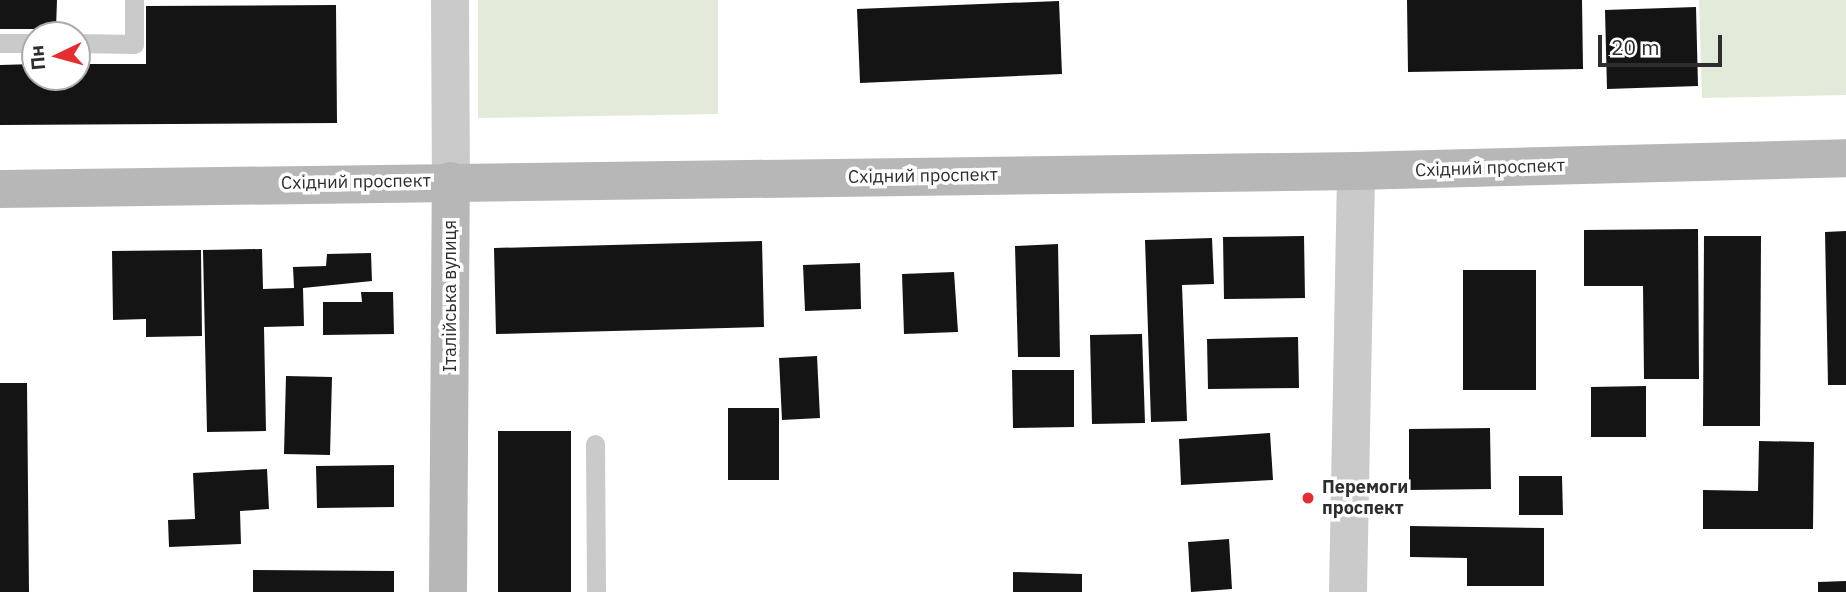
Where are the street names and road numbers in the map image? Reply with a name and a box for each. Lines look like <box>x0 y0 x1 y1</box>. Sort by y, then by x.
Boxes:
street label: Східний проспект <box>1415 155 1565 181</box>
street label: Східний проспект <box>848 164 998 188</box>
street label: Східний проспект <box>281 170 431 194</box>
street label: Італійська вулиця <box>439 220 461 372</box>

